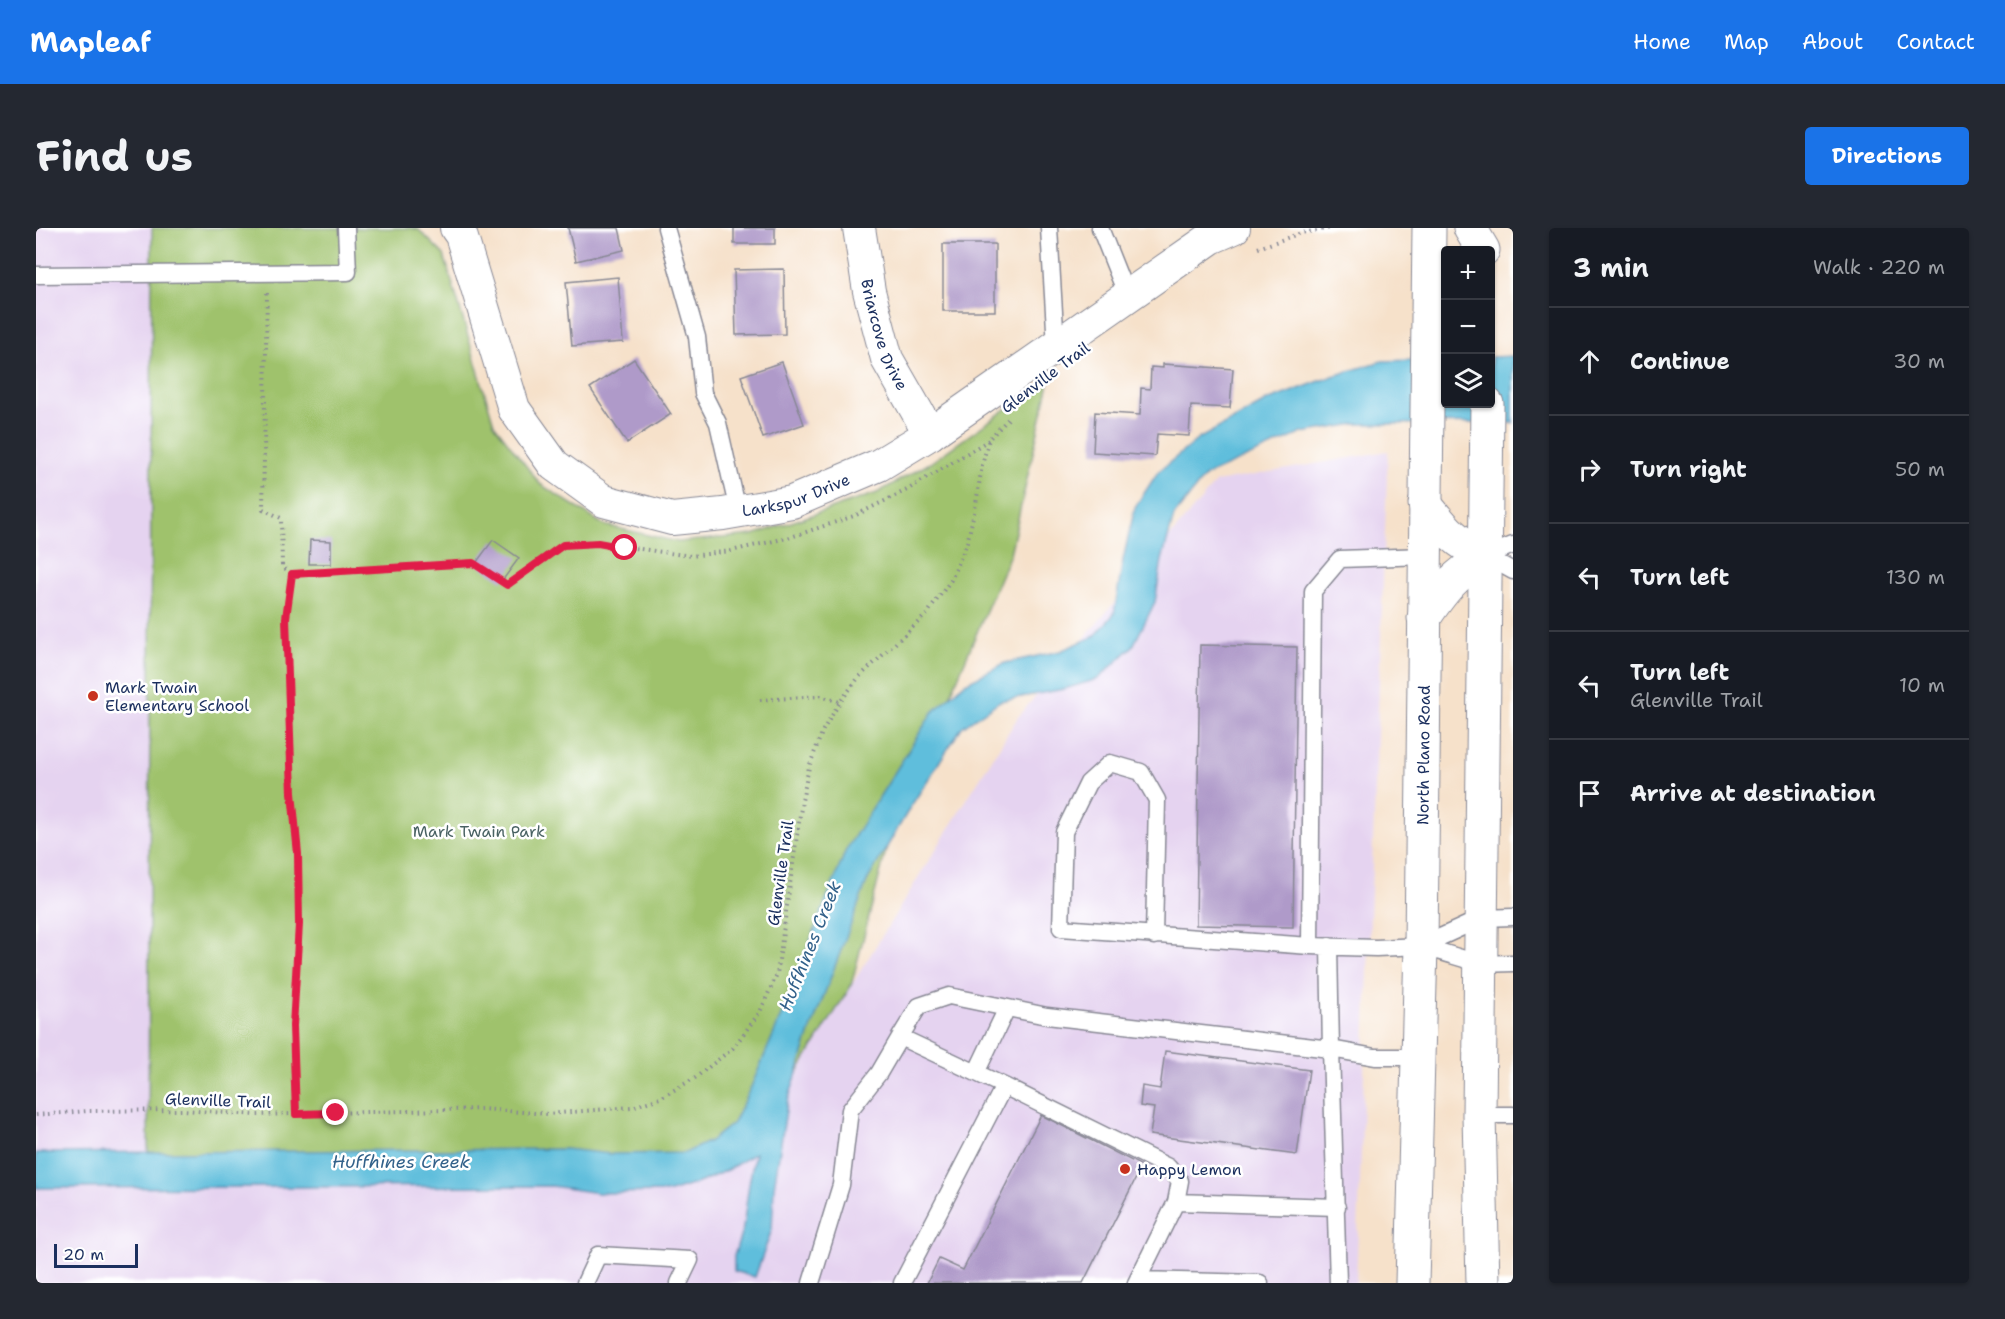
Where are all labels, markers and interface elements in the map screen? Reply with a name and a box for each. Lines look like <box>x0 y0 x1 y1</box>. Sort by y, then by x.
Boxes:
text: Mapleaf <box>30 23 151 61</box>
text: Home <box>1633 28 1691 56</box>
text: Map <box>1724 28 1769 56</box>
text: About <box>1802 28 1863 56</box>
text: Contact <box>1896 28 1975 56</box>
button: Directions <box>1805 127 1969 185</box>
text: Find us <box>36 128 193 184</box>
map controls <box>1441 246 1495 408</box>
button: + <box>1441 246 1495 300</box>
text: 3 min <box>1573 250 1649 285</box>
text: Walk · 220 m <box>1813 254 1945 280</box>
street label: Briarcove Drive <box>856 278 913 394</box>
button: − <box>1441 300 1495 354</box>
street label: Glenville Trail <box>997 337 1094 418</box>
icon: ahead <box>1573 345 1606 378</box>
text: Continue <box>1630 347 1730 376</box>
text: 30 m <box>1893 348 1945 374</box>
button: layers <box>1441 354 1495 408</box>
icon: right <box>1573 453 1606 486</box>
text: Turn right <box>1630 455 1747 484</box>
text: 50 m <box>1895 456 1945 482</box>
street label: Larkspur Drive <box>740 469 853 522</box>
route start <box>611 534 637 560</box>
icon: left <box>1573 561 1606 594</box>
text: Turn left <box>1630 563 1729 592</box>
text: 130 m <box>1886 564 1945 590</box>
text: Turn left <box>1630 658 1729 687</box>
icon: left <box>1573 669 1606 702</box>
text: 10 m <box>1899 672 1945 698</box>
place label: Mark Twain Elementary School <box>105 677 249 716</box>
street label: North Plano Road <box>1412 685 1435 825</box>
text: Glenville Trail <box>1630 687 1763 713</box>
marker: Mark Twain Elementary School <box>86 689 100 703</box>
icon: arrive <box>1573 777 1606 810</box>
text: Arrive at destination <box>1630 779 1876 808</box>
street label: Glenville Trail <box>763 819 798 927</box>
park label: Mark Twain Park <box>413 821 545 842</box>
water label: Huffhines Creek <box>773 877 847 1014</box>
street label: Glenville Trail <box>165 1088 272 1113</box>
route end <box>322 1099 348 1125</box>
water label: Huffhines Creek <box>332 1150 471 1174</box>
place label: Happy Lemon <box>1137 1159 1242 1180</box>
marker: Happy Lemon <box>1118 1162 1132 1176</box>
scale bar <box>54 1241 138 1268</box>
text: 20 m <box>63 1244 104 1265</box>

